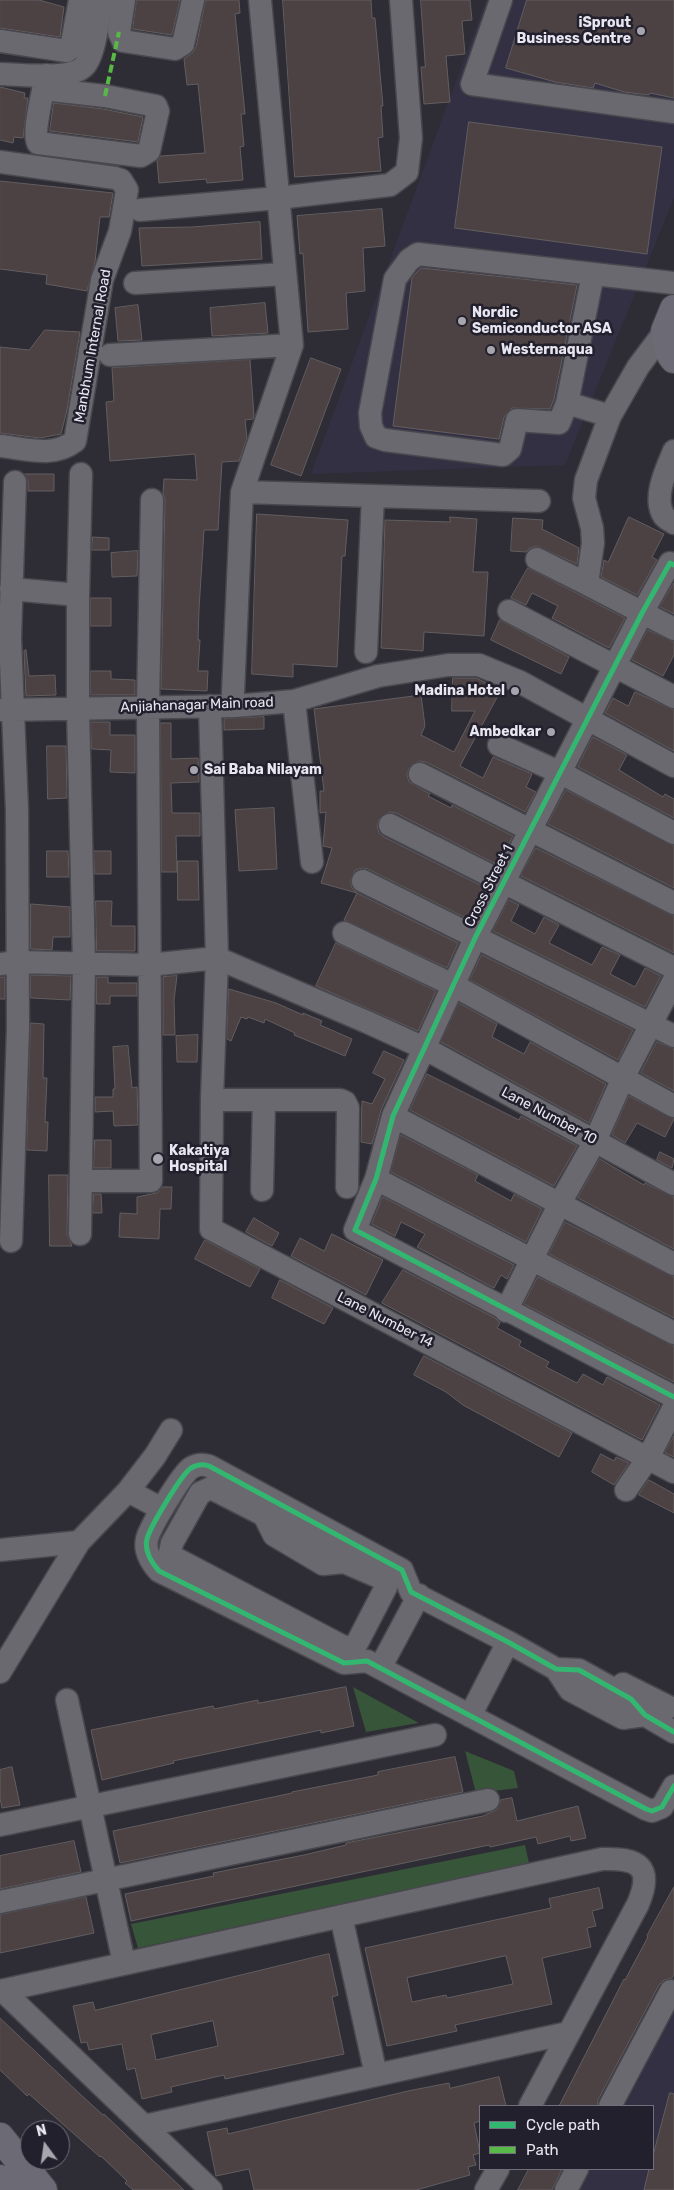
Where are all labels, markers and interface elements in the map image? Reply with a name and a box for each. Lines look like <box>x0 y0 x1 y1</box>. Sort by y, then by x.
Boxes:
place label: iSprout Business Centre <box>516 15 631 48</box>
marker: iSprout Business Centre <box>635 25 647 37</box>
street label: Manbhum Internal Road <box>71 268 115 424</box>
place label: Nordic Semiconductor ASA <box>472 305 612 338</box>
marker: Nordic Semiconductor ASA <box>456 315 468 327</box>
place label: Westernaqua <box>501 342 593 358</box>
marker: Westernaqua <box>485 344 497 356</box>
place label: Madina Hotel <box>414 683 505 699</box>
marker: Madina Hotel <box>509 685 521 697</box>
street label: Anjiahanagar Main road <box>120 694 274 716</box>
place label: Ambedkar <box>470 724 541 740</box>
marker: Ambedkar <box>545 726 557 738</box>
place label: Sai Baba Nilayam <box>204 762 322 778</box>
marker: Sai Baba Nilayam <box>188 764 200 776</box>
street label: Cross Street 1 <box>461 842 517 930</box>
street label: Lane Number 10 <box>498 1084 600 1148</box>
place label: Kakatiya Hospital <box>169 1143 230 1176</box>
marker: Kakatiya Hospital <box>151 1152 165 1166</box>
street label: Lane Number 14 <box>334 1289 436 1351</box>
legend <box>479 2105 654 2170</box>
text: Cycle path <box>526 2116 600 2134</box>
north arrow <box>20 2120 70 2170</box>
text: N <box>35 2121 48 2140</box>
text: Path <box>526 2141 559 2159</box>

